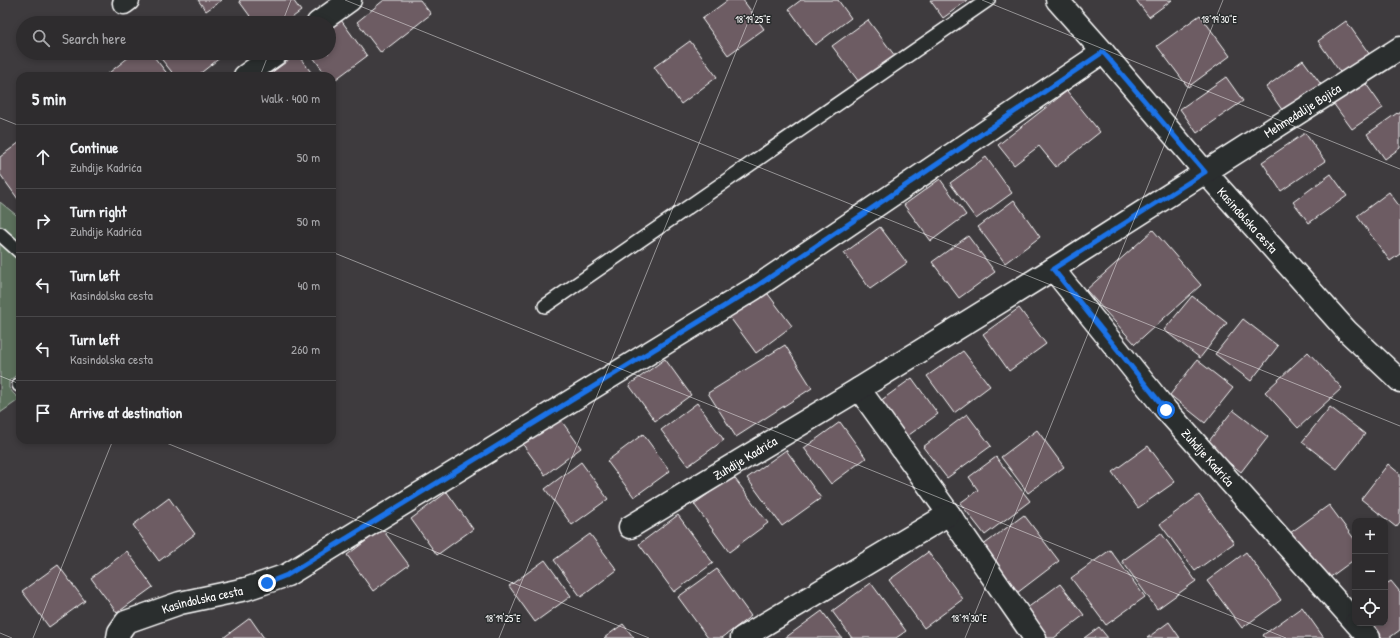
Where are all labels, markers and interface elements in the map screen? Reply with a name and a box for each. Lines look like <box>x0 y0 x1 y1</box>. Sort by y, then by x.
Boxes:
text: 18°19'25"E <box>735 13 771 26</box>
text: 18°19'30"E <box>1201 13 1237 26</box>
search box <box>16 16 336 60</box>
icon: search <box>30 27 52 49</box>
text: Search here <box>62 28 126 49</box>
street label: Mehmedalije Bojića <box>1260 79 1344 142</box>
text: 5 min <box>32 87 66 110</box>
text: Walk · 400 m <box>261 89 320 107</box>
text: Continue <box>70 137 118 158</box>
icon: ahead <box>32 146 54 168</box>
text: 50 m <box>297 148 320 166</box>
text: Zuhdije Kadrića <box>70 158 141 176</box>
street label: Kasindolska cesta <box>1213 183 1282 257</box>
text: Turn right <box>70 201 126 222</box>
icon: right <box>32 210 54 232</box>
text: 50 m <box>297 212 320 230</box>
text: Zuhdije Kadrića <box>70 222 141 240</box>
text: Turn left <box>70 265 120 286</box>
icon: left <box>32 274 54 296</box>
text: 40 m <box>297 276 320 294</box>
text: Kasindolska cesta <box>70 286 153 304</box>
text: Turn left <box>70 329 120 350</box>
icon: left <box>32 338 54 360</box>
text: 260 m <box>291 340 320 358</box>
text: Kasindolska cesta <box>70 350 153 368</box>
route start <box>1157 401 1175 419</box>
icon: arrive <box>32 402 54 424</box>
text: Arrive at destination <box>70 402 182 423</box>
street label: Zuhdije Kadrića <box>1178 425 1239 490</box>
street label: Zuhdije Kadrića <box>709 432 780 484</box>
map controls <box>1352 518 1388 626</box>
button: + <box>1352 518 1388 554</box>
button: − <box>1352 554 1388 590</box>
route end <box>258 574 276 592</box>
street label: Kasindolska cesta <box>159 581 244 618</box>
button: locate <box>1352 590 1388 626</box>
text: 18°19'25"E <box>485 612 521 625</box>
text: 18°19'30"E <box>951 612 987 625</box>

